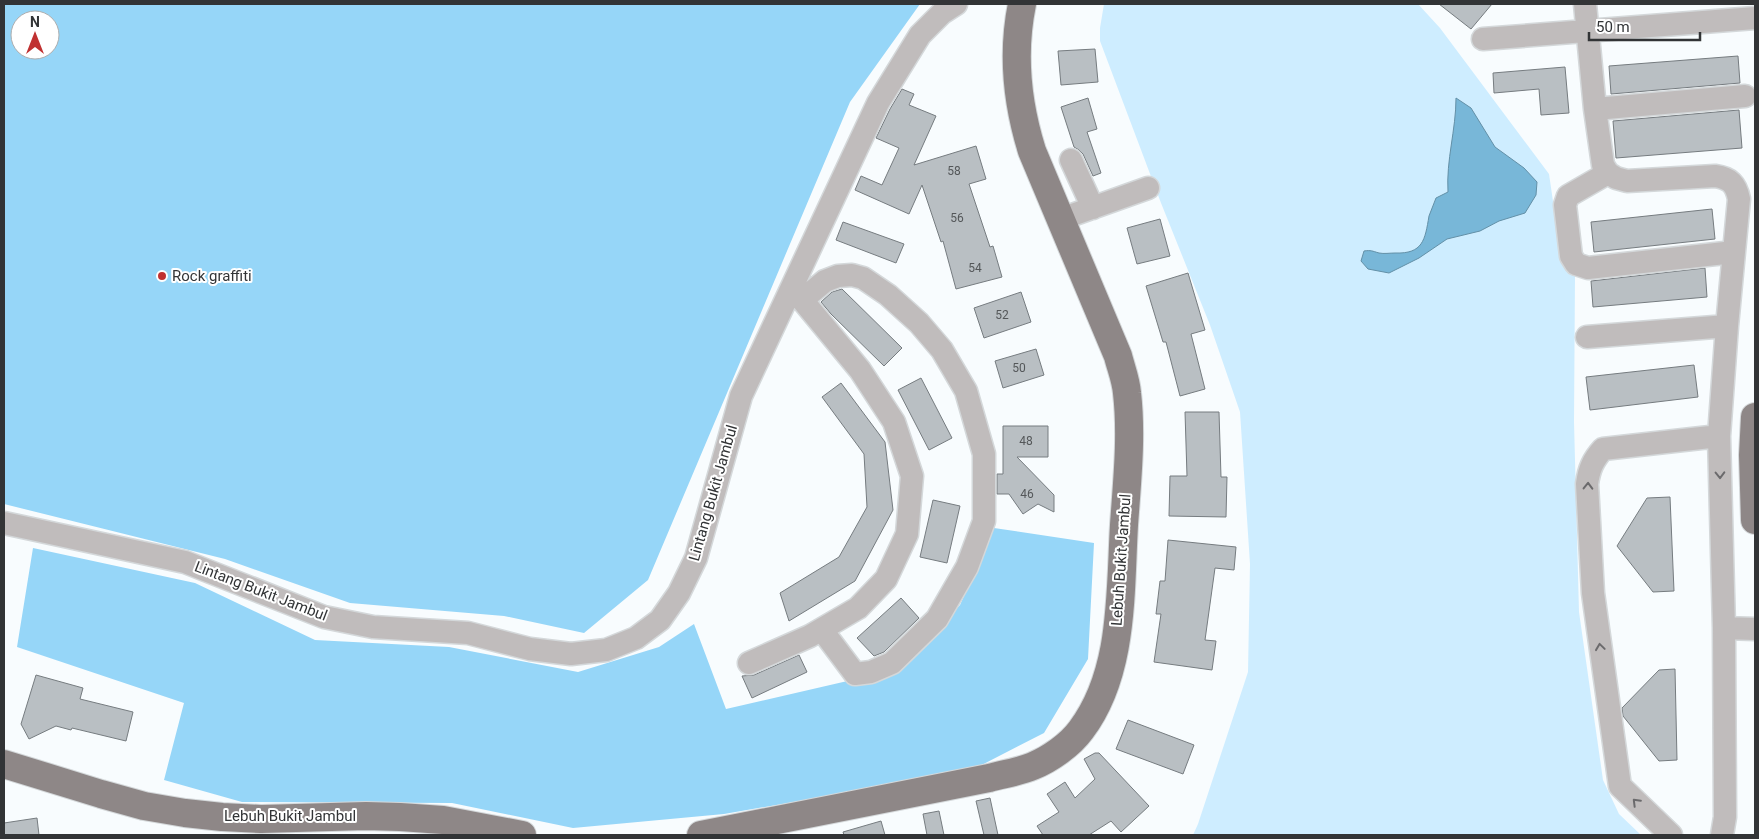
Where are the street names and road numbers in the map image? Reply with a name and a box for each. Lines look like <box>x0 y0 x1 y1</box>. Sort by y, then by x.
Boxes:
street label: Lintang Bukit Jambul <box>685 423 741 563</box>
street label: Lebuh Bukit Jambul <box>1107 493 1135 627</box>
street label: Lintang Bukit Jambul <box>192 557 330 625</box>
street label: Lebuh Bukit Jambul <box>224 807 356 825</box>

